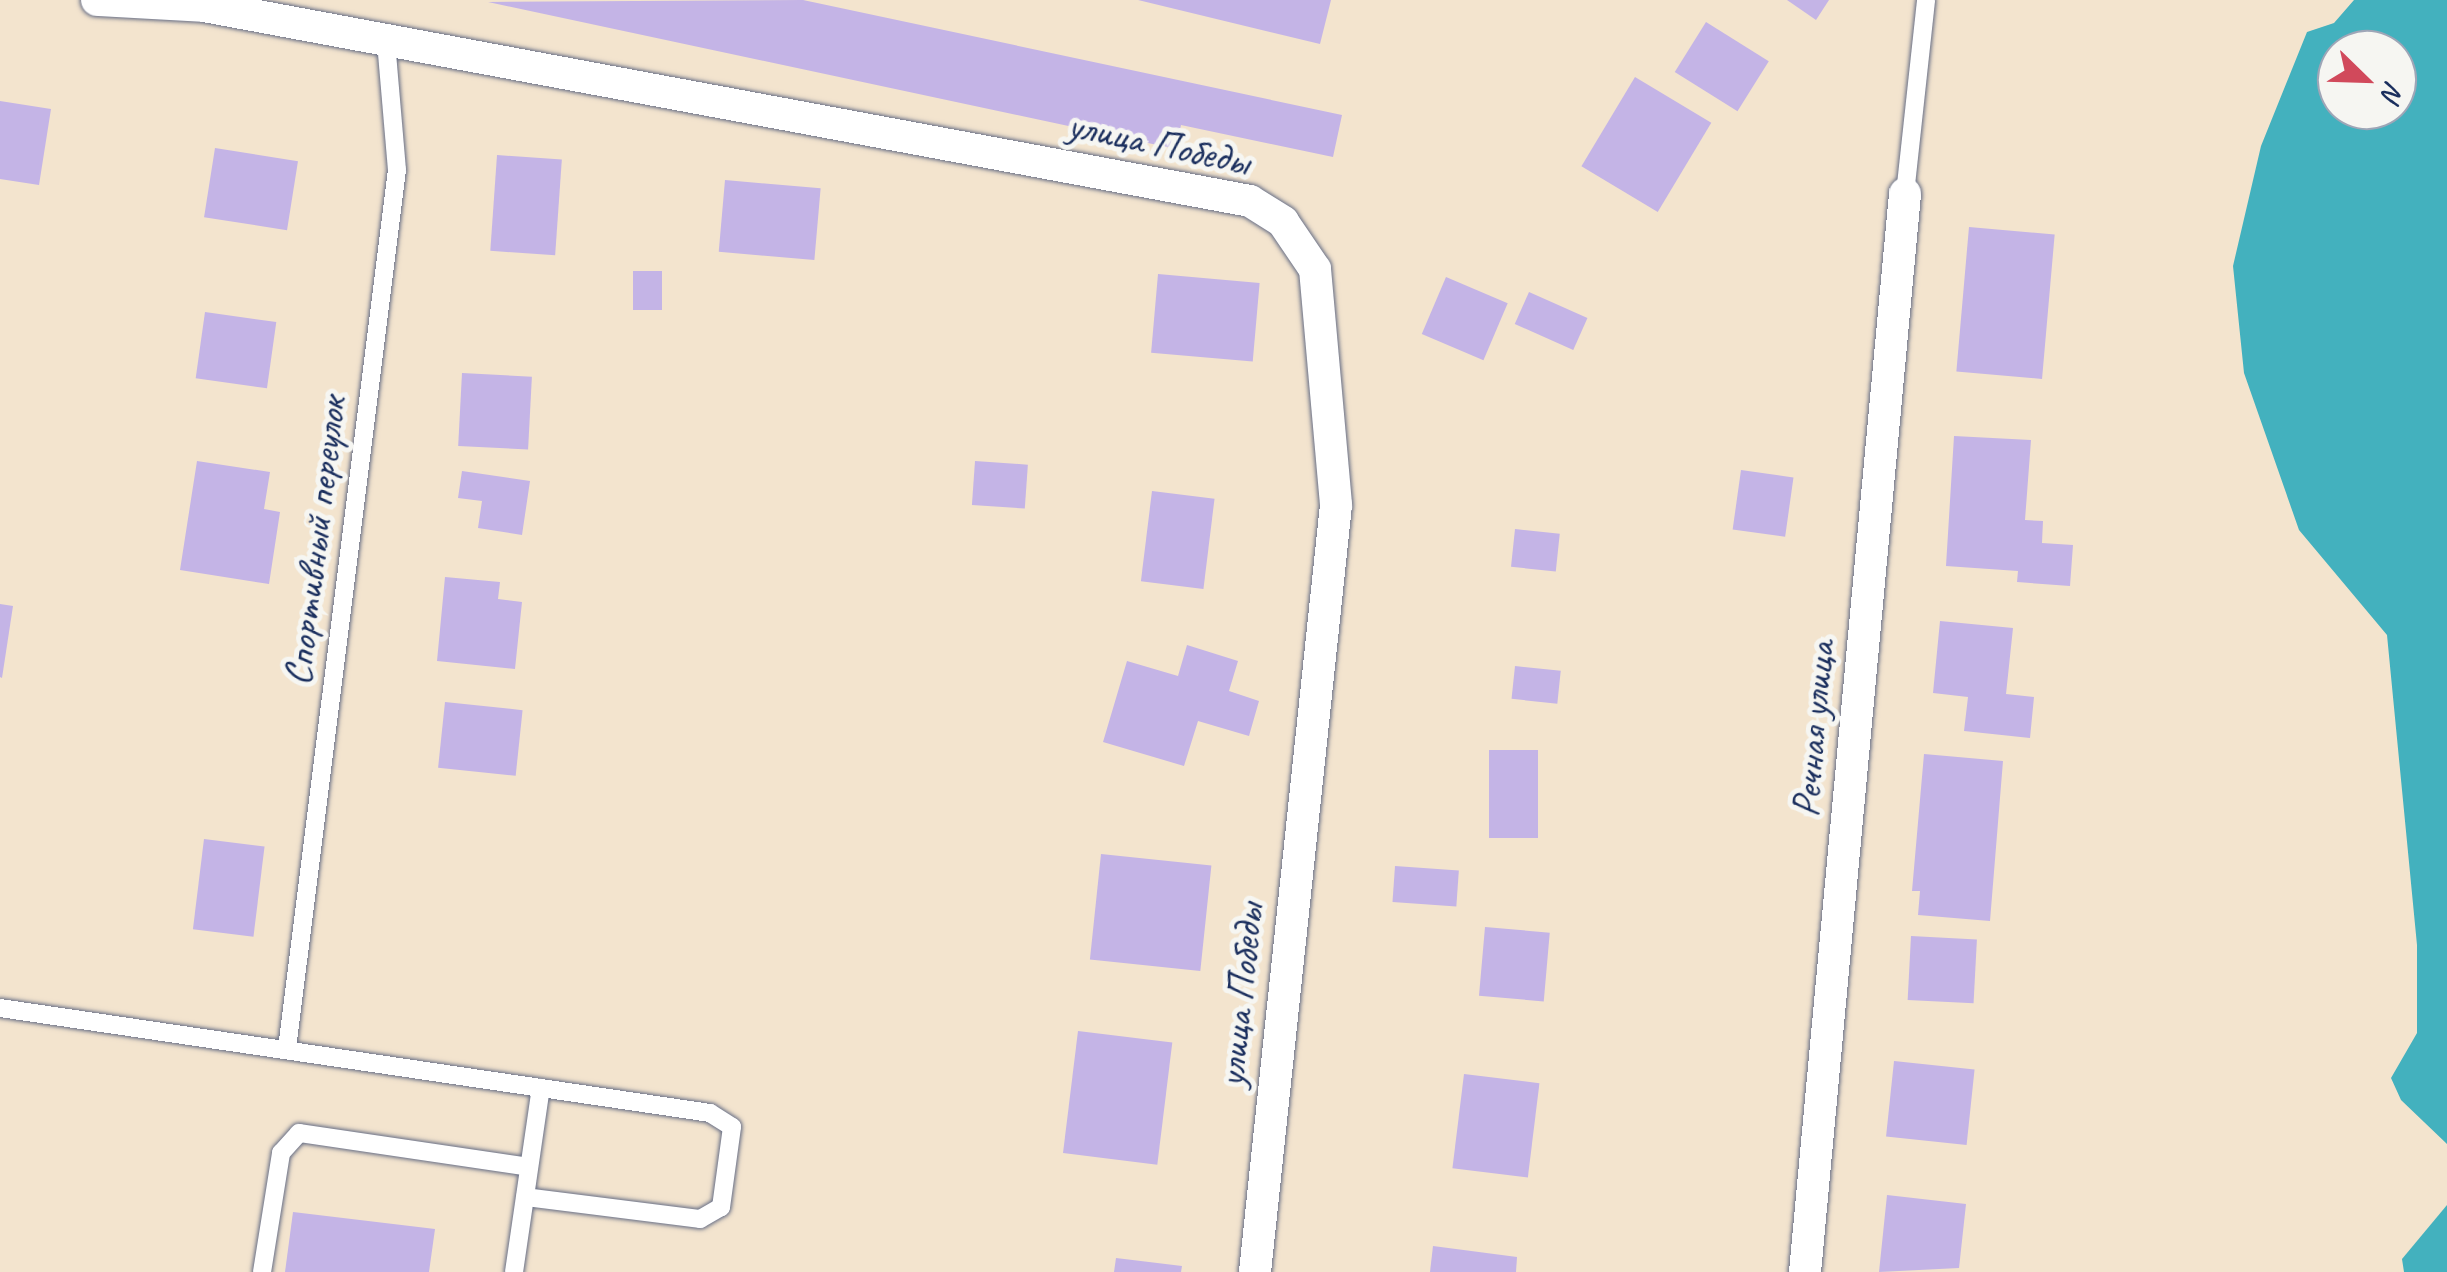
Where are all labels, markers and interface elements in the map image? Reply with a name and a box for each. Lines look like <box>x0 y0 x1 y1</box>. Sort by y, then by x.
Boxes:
north arrow <box>2317 30 2417 130</box>
text: N <box>2374 76 2413 106</box>
street label: улица Победы <box>1064 100 1254 186</box>
street label: Спортивный переулок <box>273 394 357 688</box>
street label: Речная улица <box>1781 639 1845 819</box>
street label: улица Победы <box>1207 901 1273 1089</box>

